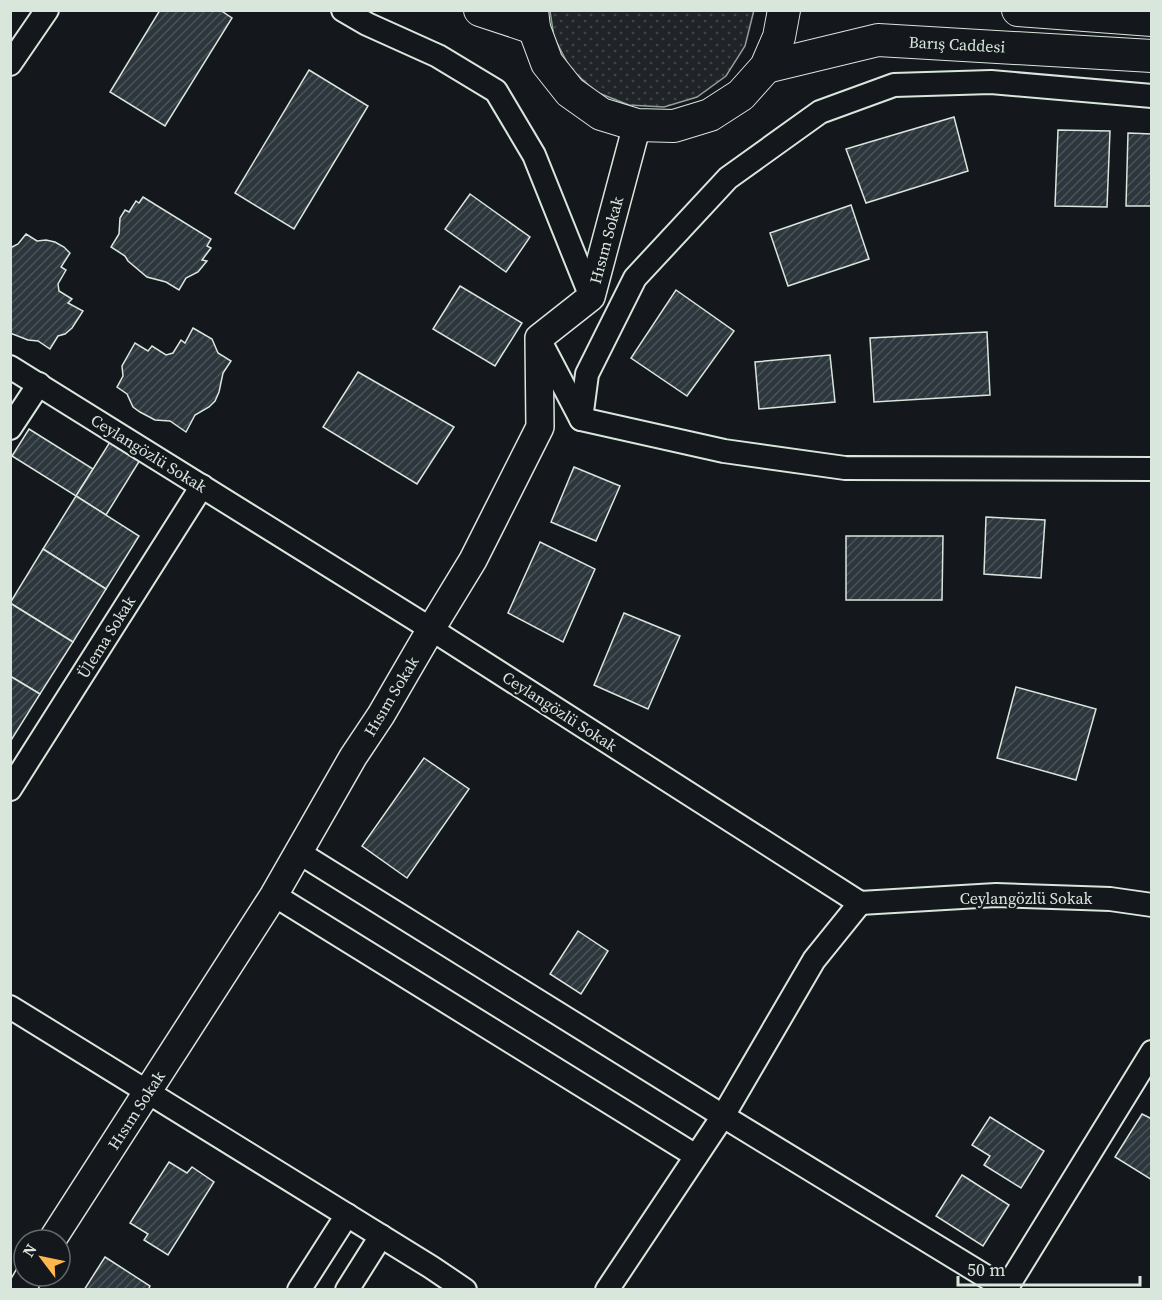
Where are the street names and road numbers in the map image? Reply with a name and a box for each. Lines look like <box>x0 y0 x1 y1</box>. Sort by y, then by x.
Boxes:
street label: Barış Caddesi <box>908 30 1006 58</box>
street label: Hısım Sokak <box>584 194 628 286</box>
street label: Ceylangözlü Sokak <box>87 409 211 498</box>
street label: Ülema Sokak <box>72 591 140 682</box>
street label: Hısım Sokak <box>358 652 424 740</box>
street label: Ceylangözlü Sokak <box>498 666 622 756</box>
street label: Ceylangözlü Sokak <box>960 887 1093 909</box>
street label: Hısım Sokak <box>102 1066 170 1154</box>

